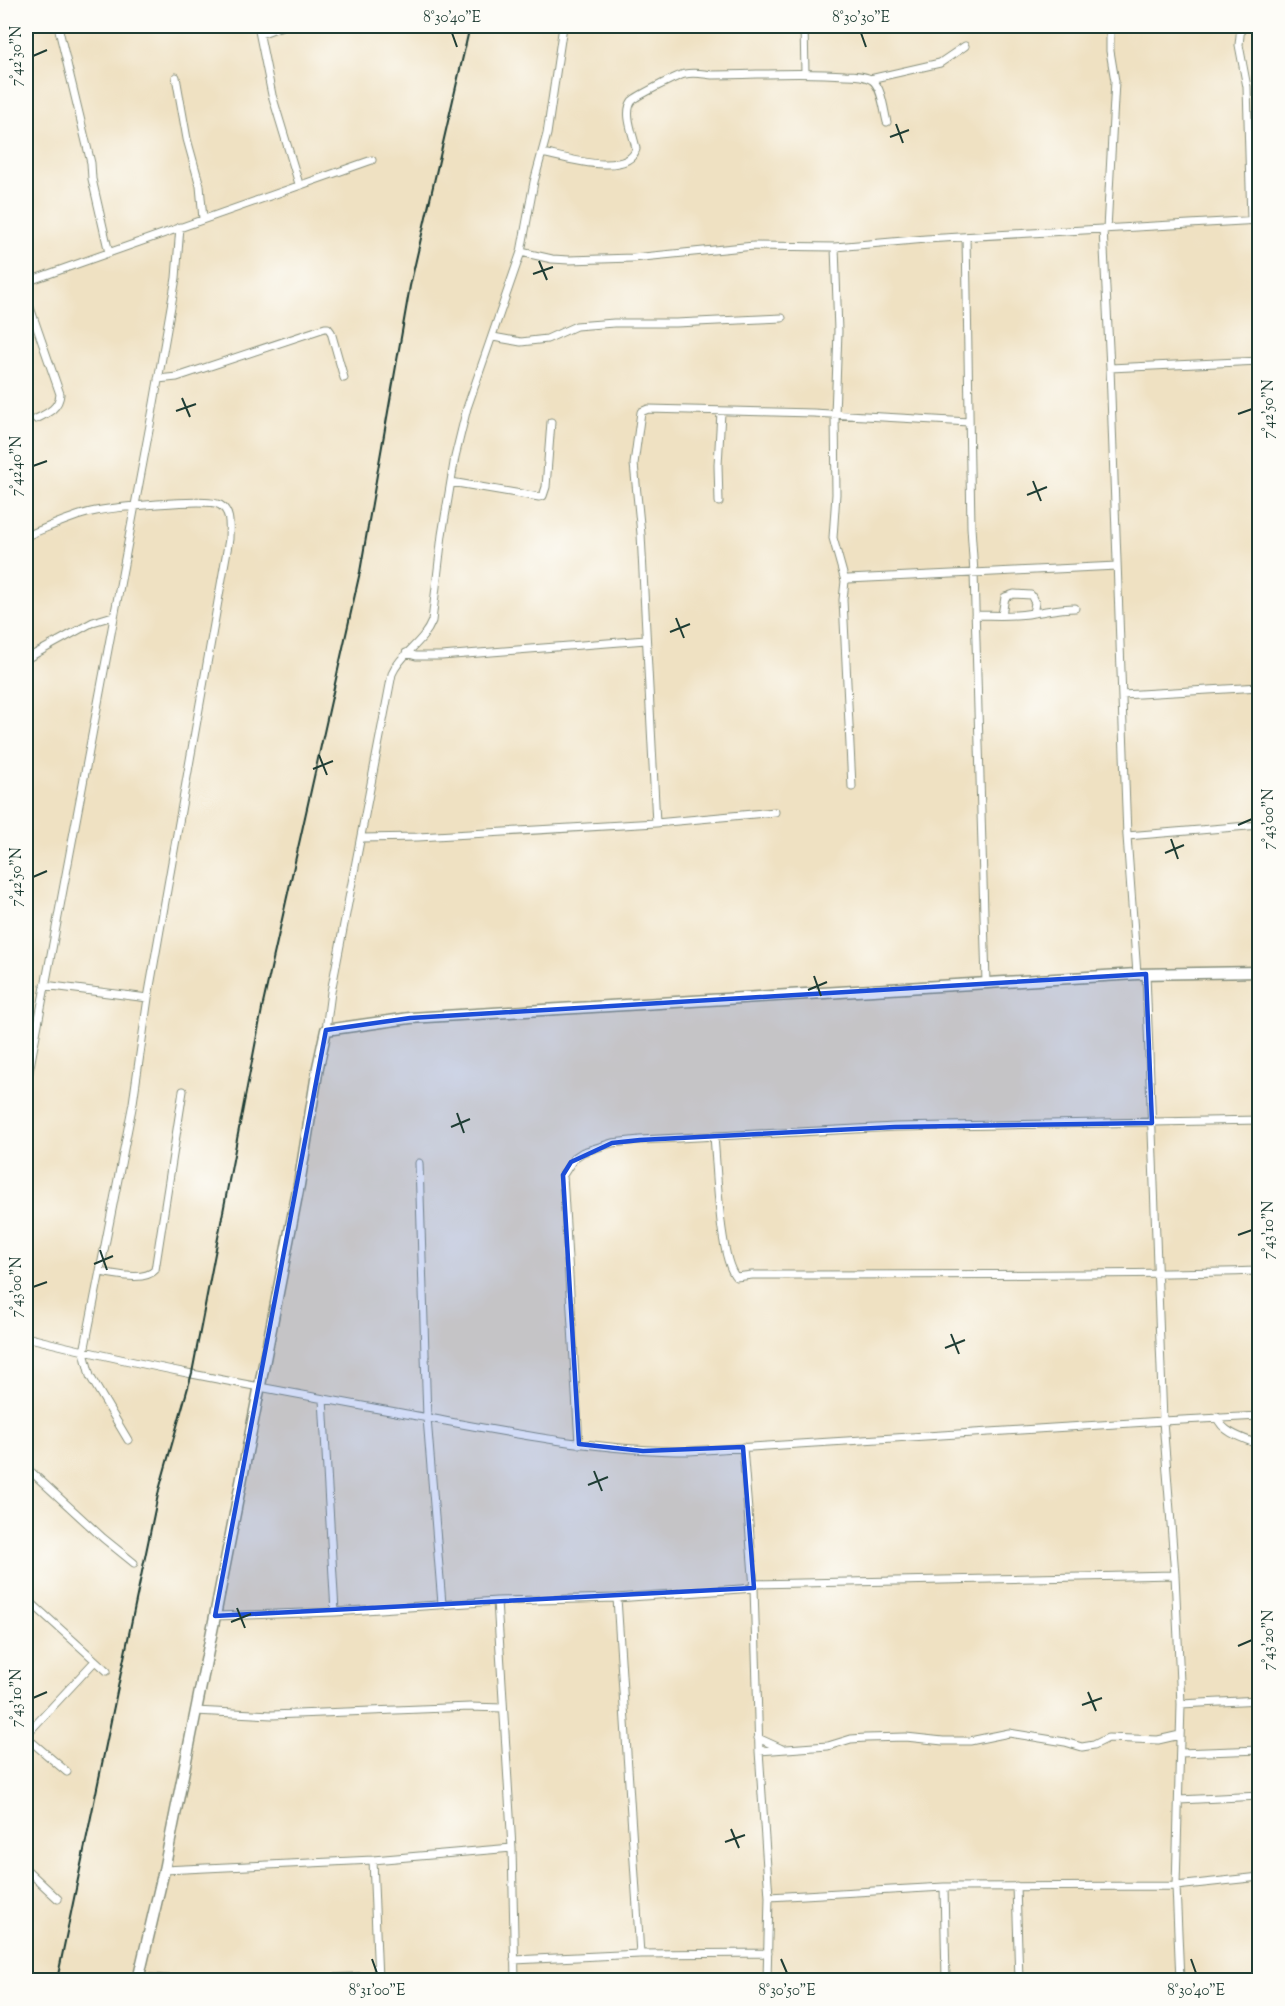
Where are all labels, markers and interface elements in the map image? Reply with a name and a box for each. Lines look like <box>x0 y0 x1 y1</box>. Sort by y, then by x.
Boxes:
text: 8°30'40"E <box>423 8 481 29</box>
text: 8°30'30"E <box>832 8 890 29</box>
text: 7°42'30"N <box>7 26 28 86</box>
text: 7°42'50"N <box>1259 379 1280 439</box>
text: 7°42'40"N <box>7 436 28 496</box>
text: 7°43'00"N <box>1259 789 1280 849</box>
text: 7°42'50"N <box>7 847 28 907</box>
text: 7°43'10"N <box>1259 1201 1280 1259</box>
text: 7°43'00"N <box>7 1257 28 1317</box>
text: 7°43'20"N <box>1259 1610 1280 1670</box>
text: 7°43'10"N <box>7 1669 28 1727</box>
text: 8°31'00"E <box>349 1981 405 2002</box>
text: 8°30'50"E <box>759 1981 815 2002</box>
text: 8°30'40"E <box>1167 1981 1225 2002</box>

